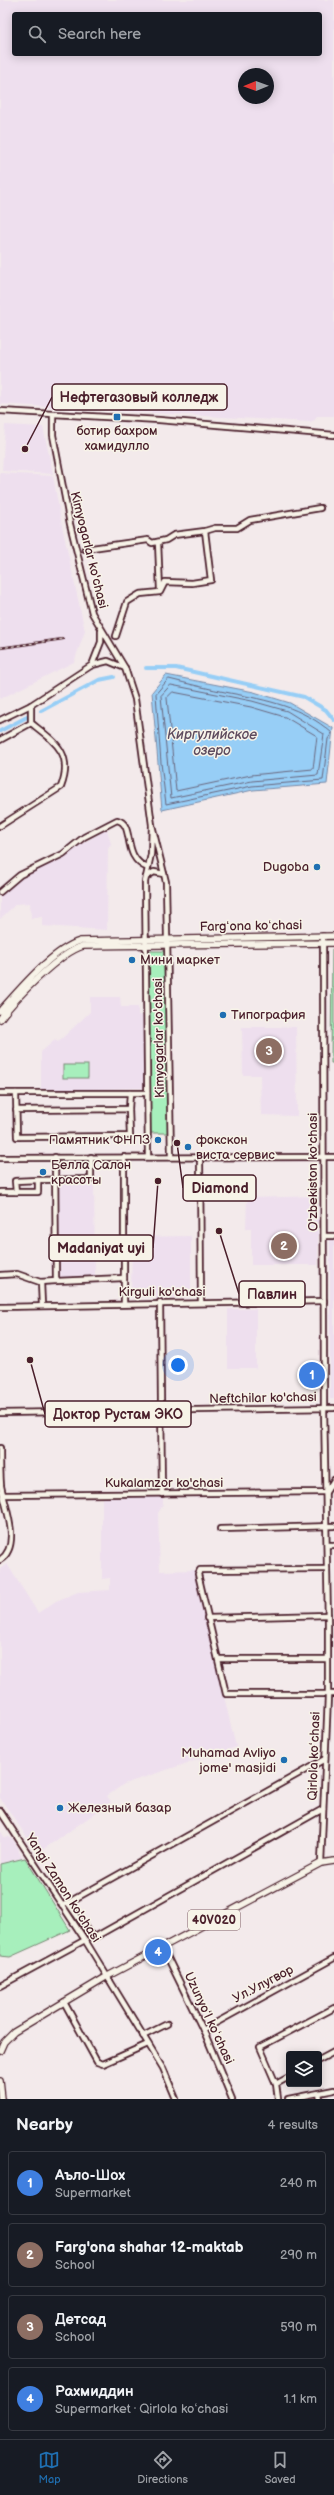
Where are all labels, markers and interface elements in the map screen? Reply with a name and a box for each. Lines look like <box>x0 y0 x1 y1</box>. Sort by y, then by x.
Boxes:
search box <box>12 12 322 56</box>
icon: search <box>26 23 48 45</box>
text: Search here <box>58 25 141 44</box>
north arrow <box>238 68 274 104</box>
callout: Нефтегазовый колледж <box>52 384 227 410</box>
text: Нефтегазовый колледж <box>60 389 219 406</box>
marker: ботир бахром хамидулло <box>112 412 122 422</box>
place label: ботир бахром хамидулло <box>76 423 158 454</box>
street label: Kimyogarlar ko'chasi <box>67 490 111 610</box>
water label: Киргулийское озеро <box>167 726 257 759</box>
place label: Dugoba <box>263 859 309 875</box>
marker: Dugoba <box>312 862 322 872</box>
street label: Fargʻona koʻchasi <box>200 917 302 935</box>
place label: Мини маркет <box>140 952 220 968</box>
marker: Мини маркет <box>127 955 137 965</box>
street label: Kimyogarlar ko'chasi <box>150 978 168 1098</box>
place label: Типография <box>231 1007 306 1023</box>
marker: Типография <box>218 1010 228 1020</box>
pin: 3 <box>256 1036 282 1066</box>
street label: O'zbekiston ko'chasi <box>305 1113 321 1231</box>
place label: Памятник ФНПЗ <box>49 1132 150 1148</box>
place label: фокскон виста сервис <box>196 1132 275 1163</box>
marker: Памятник ФНПЗ <box>153 1135 163 1145</box>
marker: фокскон виста сервис <box>183 1142 193 1152</box>
place label: Белла Салон красоты <box>51 1157 131 1188</box>
marker: Белла Салон красоты <box>38 1167 48 1177</box>
callout: Diamond <box>183 1175 256 1201</box>
text: Diamond <box>191 1180 249 1197</box>
pin: 2 <box>271 1231 297 1261</box>
callout: Madaniyat uyi <box>49 1235 153 1261</box>
text: Madaniyat uyi <box>57 1240 145 1257</box>
callout: Павлин <box>239 1281 305 1307</box>
street label: Kirguli ko'chasi <box>118 1284 206 1300</box>
text: Павлин <box>247 1286 297 1303</box>
your location <box>168 1355 188 1375</box>
pin: 1 <box>299 1360 325 1390</box>
street label: Neftchilar ko'chasi <box>209 1389 317 1407</box>
callout: Доктор Рустам ЭКО <box>45 1401 191 1427</box>
text: Доктор Рустам ЭКО <box>53 1406 183 1423</box>
street label: Kukalamzor ko'chasi <box>105 1475 223 1491</box>
street label: Qirlola koʻchasi <box>304 1711 324 1801</box>
place label: Muhamad Avliyo jome' masjidi <box>181 1745 276 1776</box>
marker: Muhamad Avliyo jome' masjidi <box>279 1755 289 1765</box>
place label: Железный базар <box>68 1800 172 1816</box>
marker: Железный базар <box>55 1803 65 1813</box>
street label: Yangi Zamon ko'chasi <box>21 1830 104 1945</box>
road number: 40V020 <box>188 1910 240 1930</box>
pin: 4 <box>145 1937 171 1967</box>
street label: Ул.Улугвор <box>230 1961 297 2007</box>
street label: Uzunyoʻl koʻchasi <box>181 1969 237 2067</box>
map controls <box>286 2051 322 2087</box>
button: layers <box>286 2051 322 2087</box>
text: Nearby <box>16 2115 73 2135</box>
text: 4 results <box>268 2117 318 2133</box>
text: Аъло-Шох <box>55 2166 125 2185</box>
text: 1 <box>27 2175 33 2191</box>
text: 240 m <box>280 2175 317 2191</box>
text: Supermarket <box>55 2185 131 2201</box>
text: Farg'ona shahar 12-maktab <box>55 2238 244 2257</box>
text: 2 <box>26 2247 34 2263</box>
text: 290 m <box>280 2247 317 2263</box>
text: School <box>55 2257 95 2273</box>
text: Детсад <box>55 2310 106 2329</box>
text: 3 <box>26 2319 34 2335</box>
text: 590 m <box>280 2319 317 2335</box>
text: School <box>55 2329 95 2345</box>
text: Рахмиддин <box>55 2382 134 2401</box>
text: 4 <box>26 2391 34 2407</box>
text: 1.1 km <box>284 2391 317 2407</box>
text: Supermarket · Qirlola koʻchasi <box>55 2401 228 2417</box>
tab: Map <box>38 2449 61 2486</box>
tab: Directions <box>137 2449 188 2486</box>
tab: Saved <box>265 2449 296 2486</box>

